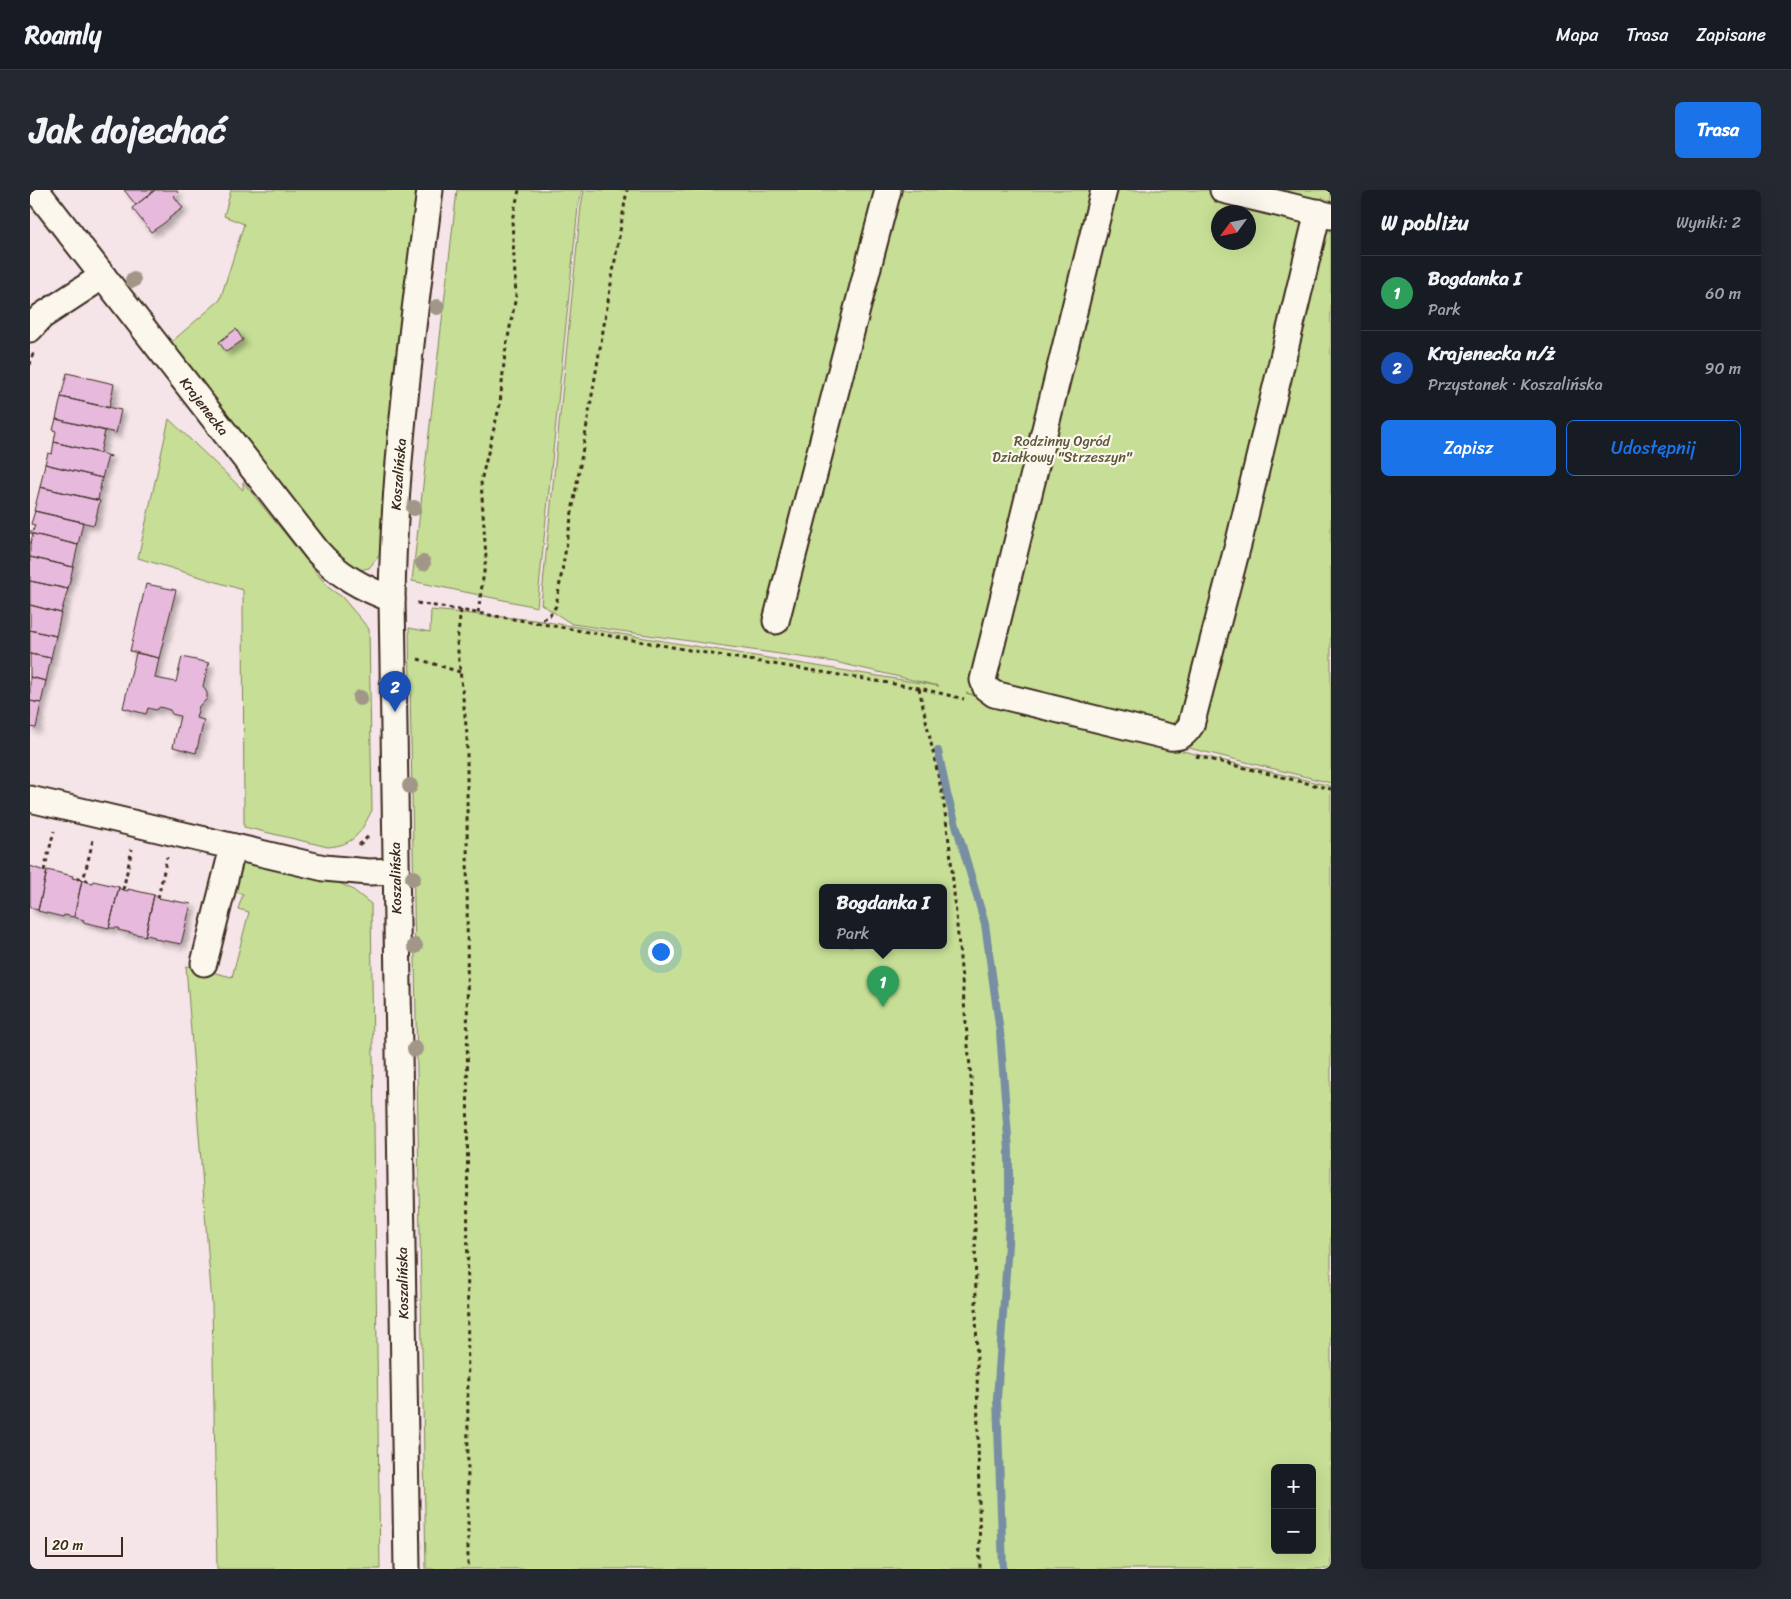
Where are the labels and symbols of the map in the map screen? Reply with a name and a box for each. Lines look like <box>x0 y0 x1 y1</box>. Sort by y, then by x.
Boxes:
north arrow <box>1211 205 1256 250</box>
street label: Krajenecka <box>173 371 235 441</box>
park label: Rodzinny Ogród Działkowy "Strzeszyn" <box>992 429 1133 470</box>
street label: Koszalińska <box>383 437 413 511</box>
pin: 2 <box>379 671 411 712</box>
street label: Koszalińska <box>383 842 409 914</box>
your location <box>648 939 674 965</box>
pin: 1 <box>867 966 899 1007</box>
street label: Koszalińska <box>390 1247 416 1319</box>
scale bar <box>45 1534 122 1557</box>

